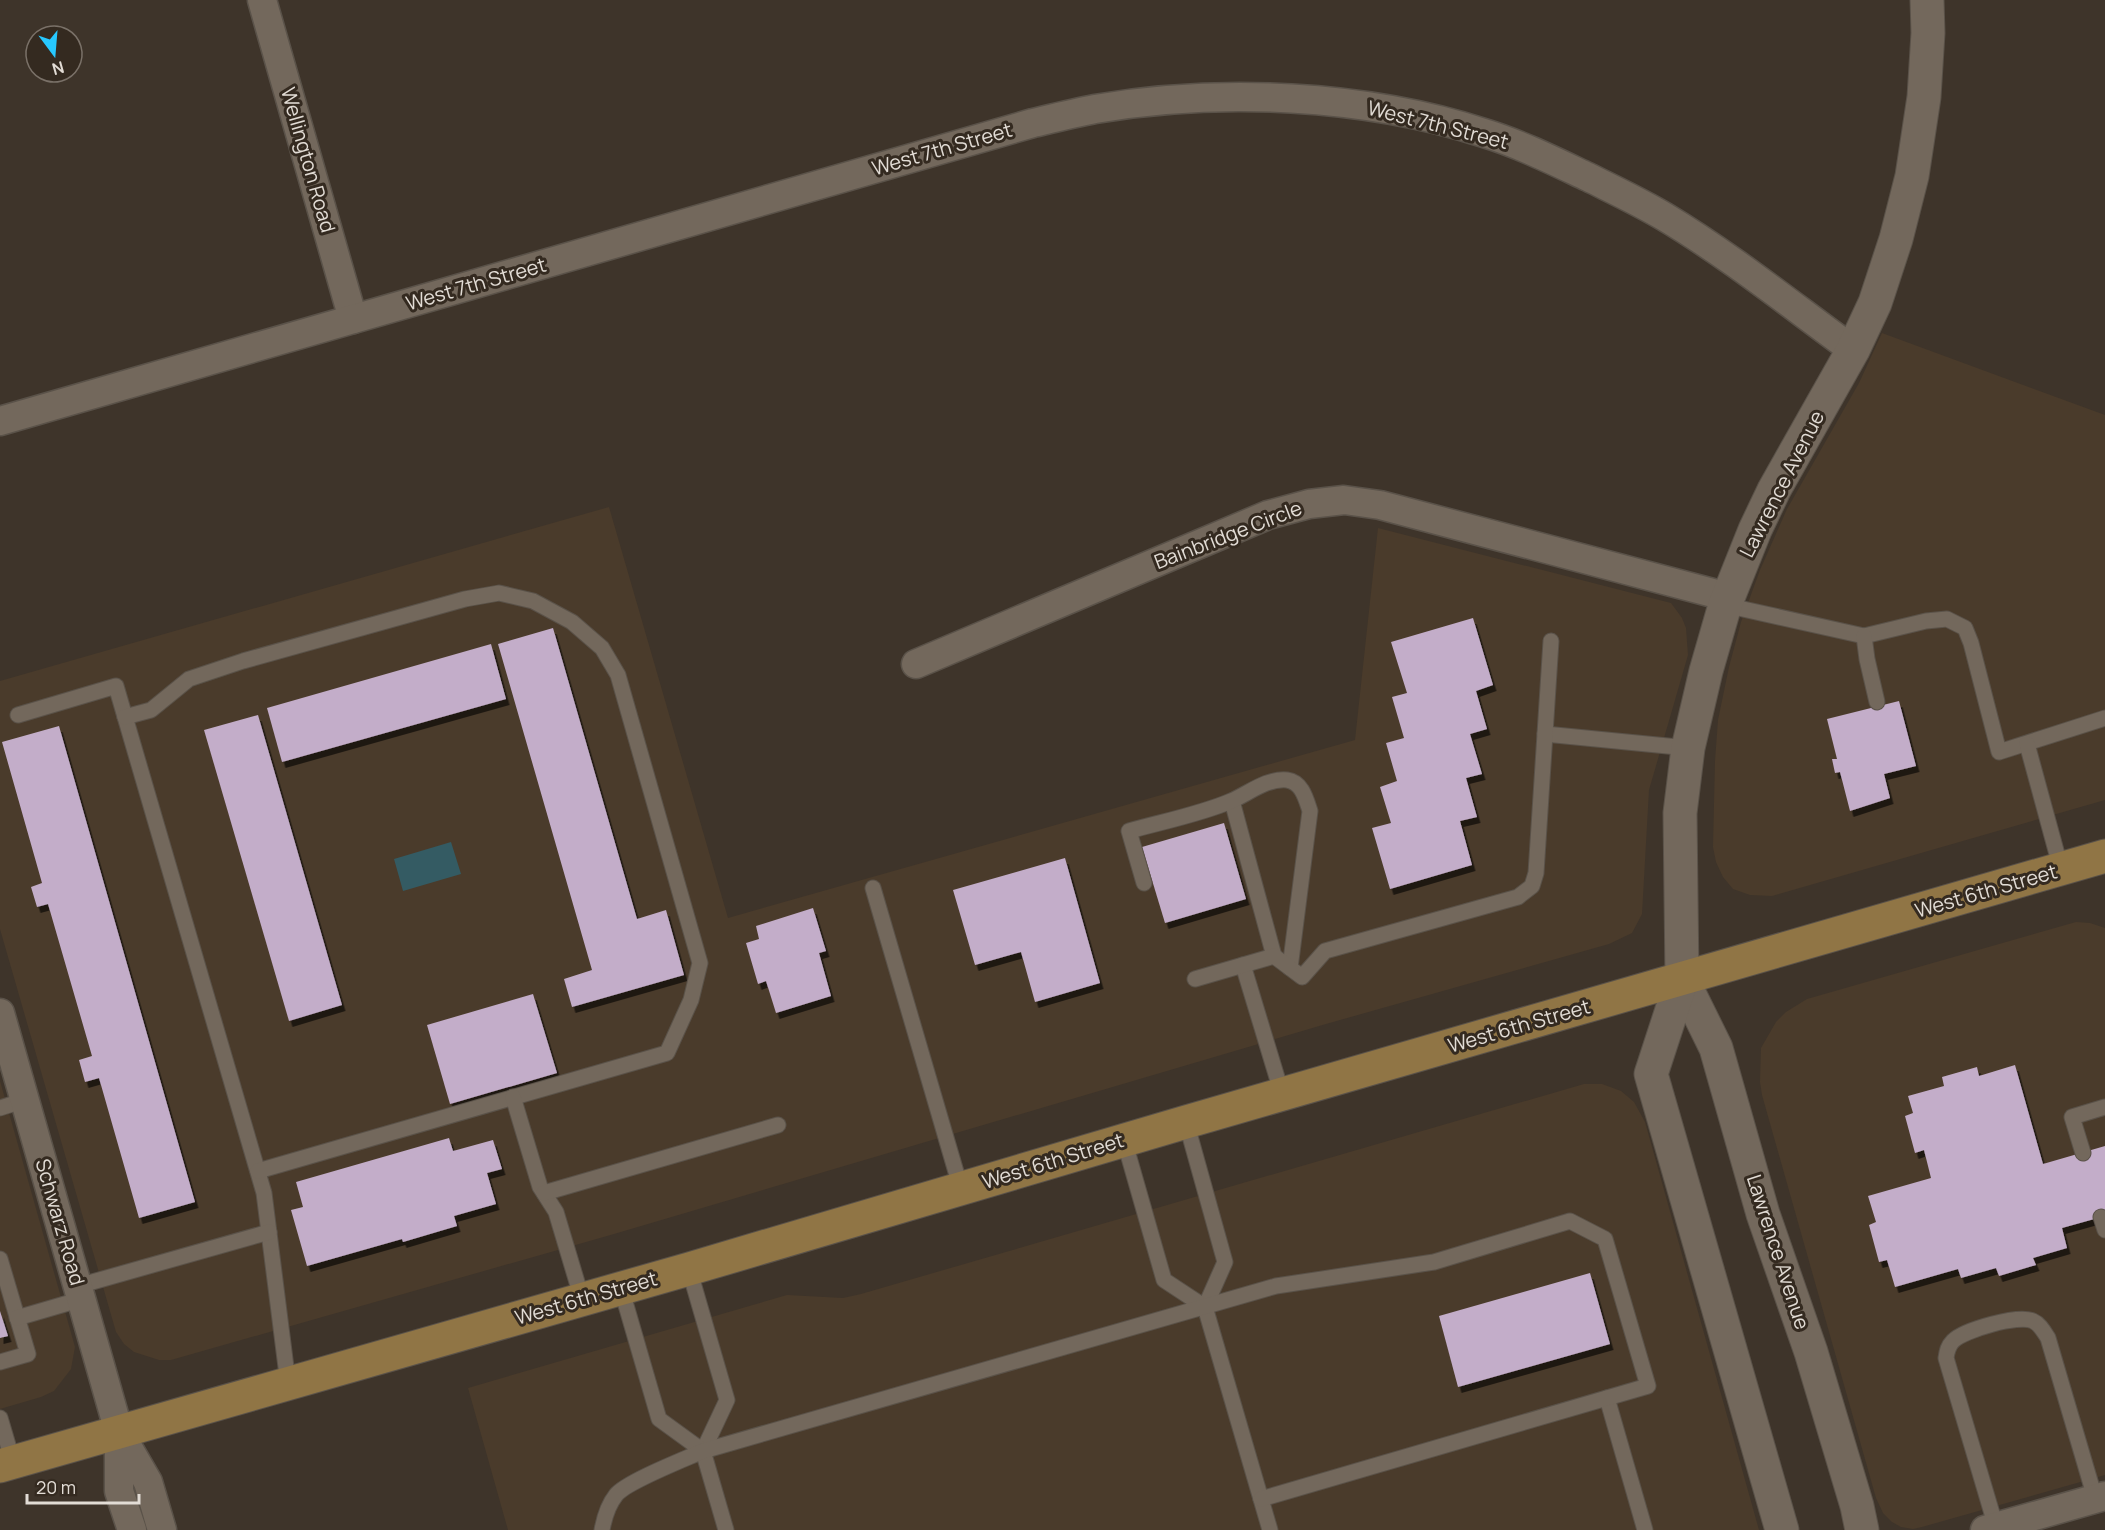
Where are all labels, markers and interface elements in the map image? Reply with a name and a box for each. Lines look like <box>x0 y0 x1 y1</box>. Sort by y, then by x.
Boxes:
north arrow <box>24 24 84 84</box>
text: N <box>50 56 67 81</box>
street label: Wellington Road <box>275 84 342 236</box>
street label: West 7th Street <box>1365 94 1511 155</box>
street label: West 7th Street <box>869 116 1015 181</box>
street label: West 7th Street <box>403 251 549 316</box>
street label: Lawrence Avenue <box>1733 406 1830 562</box>
street label: Bainbridge Circle <box>1150 494 1306 575</box>
street label: West 6th Street <box>1912 857 2060 924</box>
street label: West 6th Street <box>1445 992 1593 1059</box>
street label: West 6th Street <box>979 1126 1127 1195</box>
street label: Schwarz Road <box>30 1155 91 1288</box>
street label: Lawrence Avenue <box>1741 1171 1816 1333</box>
street label: West 6th Street <box>512 1264 660 1331</box>
scale bar <box>27 1467 140 1505</box>
text: 20 m <box>36 1475 76 1499</box>

